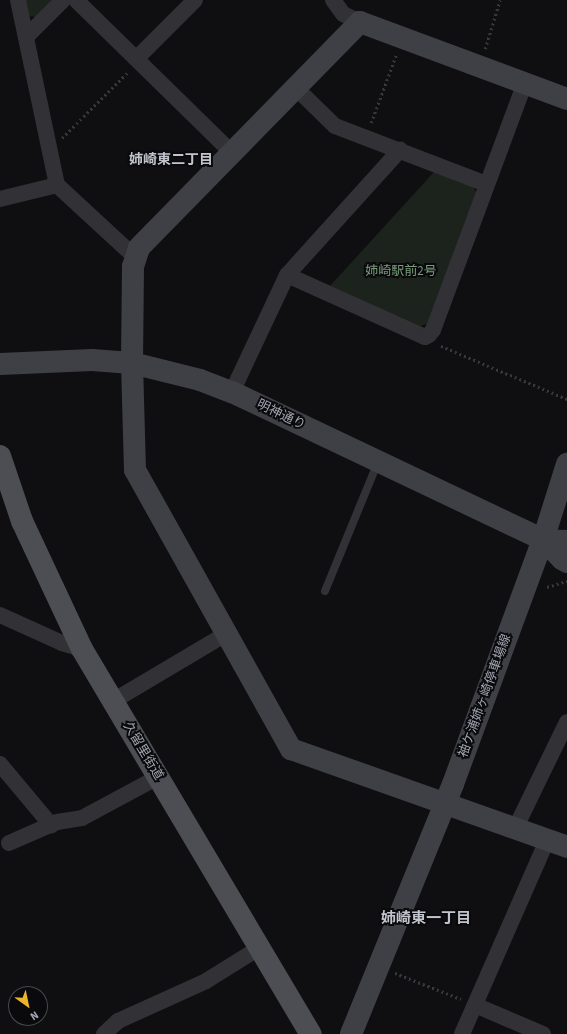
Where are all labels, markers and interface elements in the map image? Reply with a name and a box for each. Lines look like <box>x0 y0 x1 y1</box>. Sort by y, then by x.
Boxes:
district label: 姉崎東二丁目 <box>129 152 213 168</box>
park label: 姉崎駅前2号 <box>365 263 437 279</box>
street label: 明神通り <box>254 397 308 433</box>
street label: 袖ケ浦姉ヶ崎停車場線 <box>455 632 515 760</box>
street label: 久留里街道 <box>120 719 166 783</box>
district label: 姉崎東一丁目 <box>381 910 471 928</box>
north arrow <box>8 986 48 1026</box>
text: N <box>27 1007 41 1024</box>

